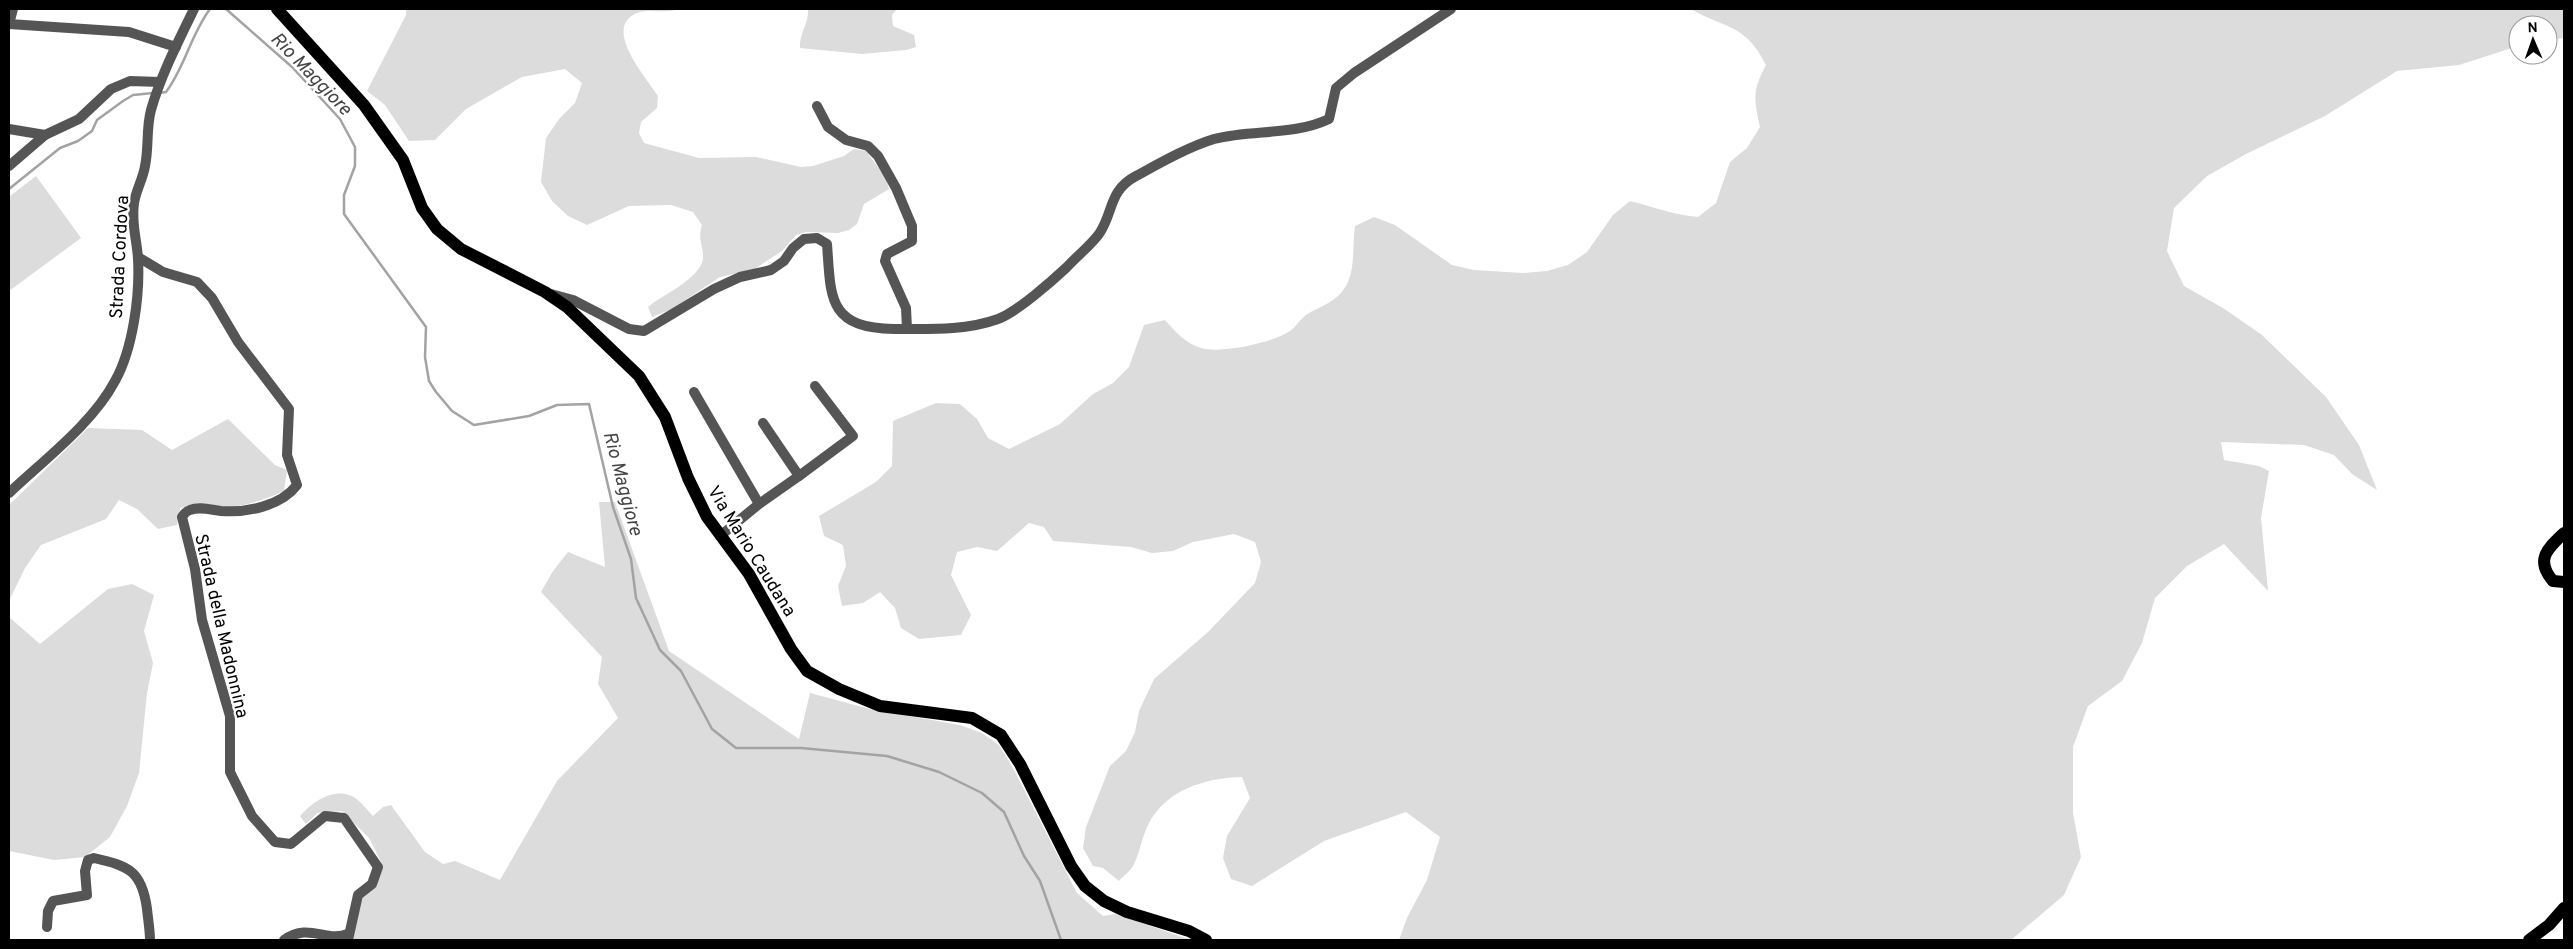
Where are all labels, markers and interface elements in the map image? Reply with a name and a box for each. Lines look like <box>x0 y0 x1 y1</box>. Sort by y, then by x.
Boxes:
north arrow <box>2508 15 2558 65</box>
text: N <box>2527 20 2538 37</box>
water label: Rio Maggiore <box>265 28 356 121</box>
street label: Strada Cordova <box>106 195 135 319</box>
water label: Rio Maggiore <box>597 429 648 538</box>
street label: Via Mario Caudana <box>701 482 800 622</box>
street label: Strada della Madonnina <box>188 532 253 721</box>

